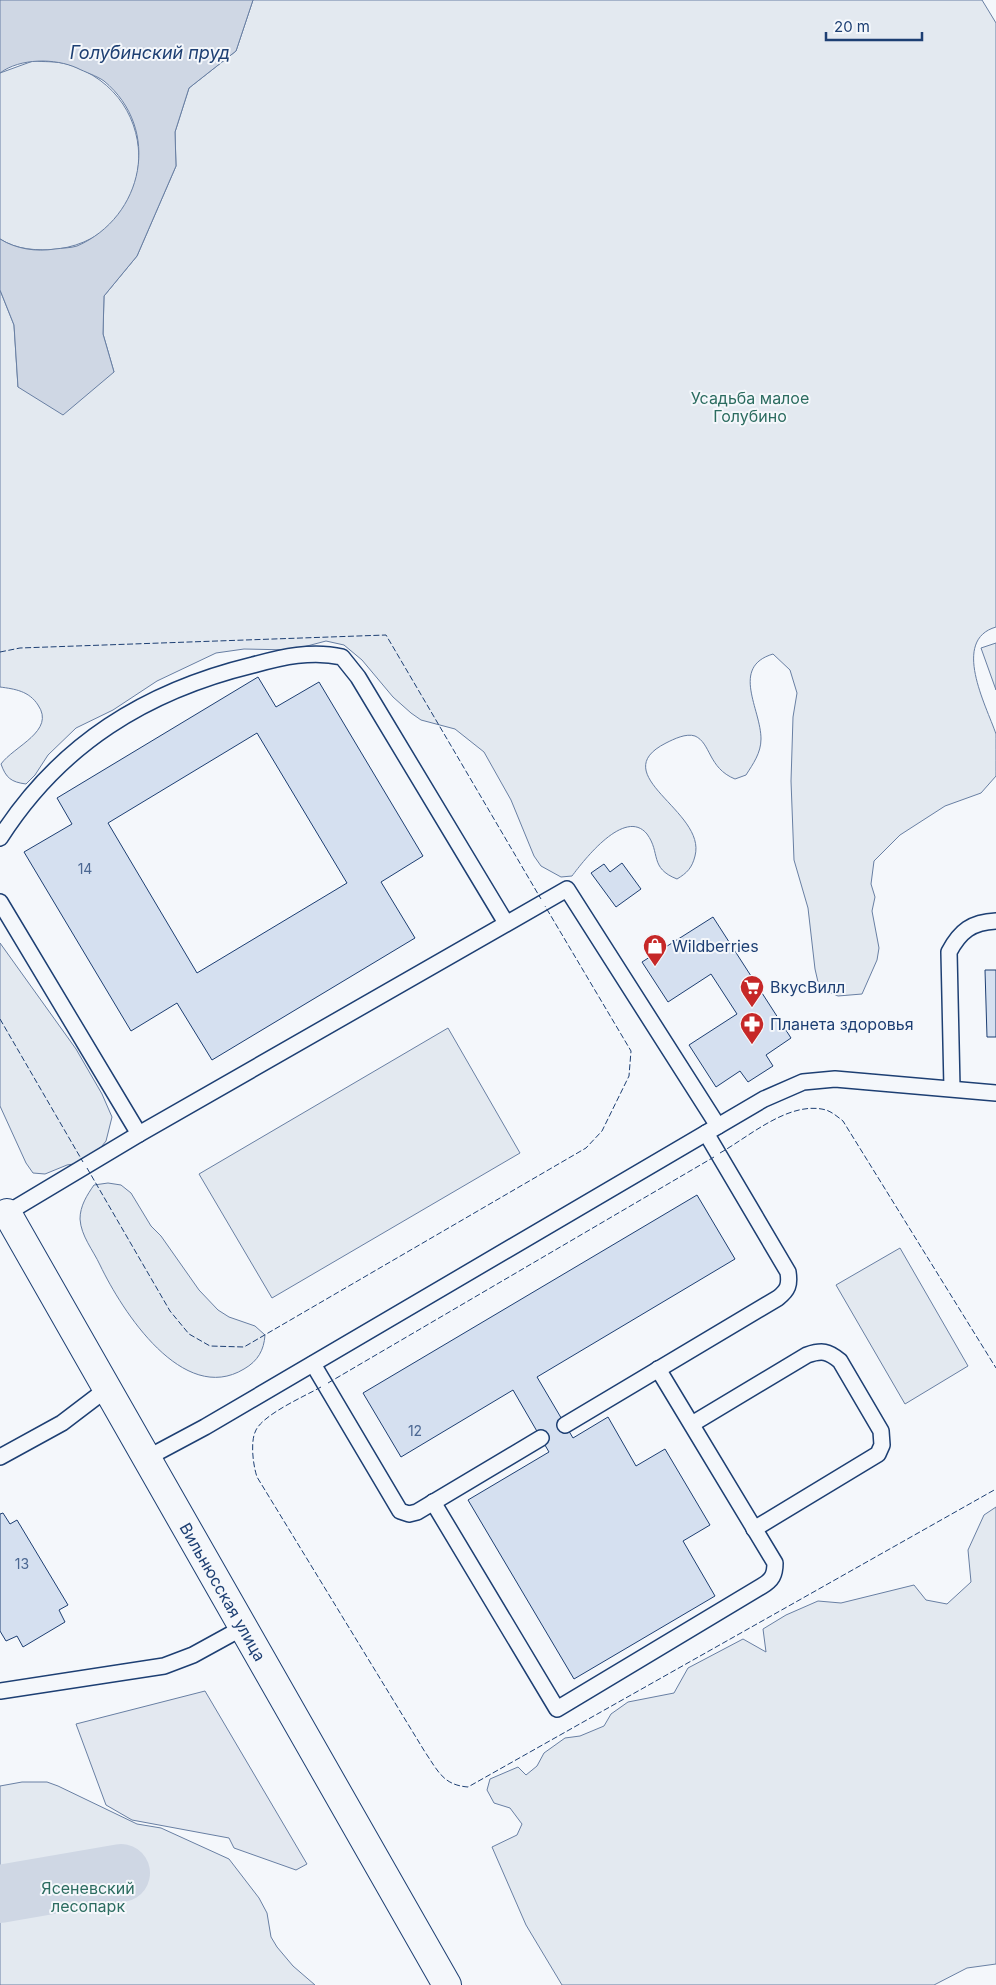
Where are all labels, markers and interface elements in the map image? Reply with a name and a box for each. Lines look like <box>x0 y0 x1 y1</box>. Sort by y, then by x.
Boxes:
scale bar <box>826 10 922 42</box>
text: 20 m <box>834 17 870 36</box>
water label: Голубинский пруд <box>70 42 230 63</box>
park label: Усадьба малое Голубино <box>691 388 809 426</box>
house number: 14 <box>78 860 92 877</box>
shop icon: Wildberries <box>642 933 668 967</box>
place label: Wildberries <box>672 936 759 956</box>
supermarket icon: ВкусВилл <box>739 974 765 1008</box>
place label: ВкусВилл <box>770 977 845 997</box>
pharmacy icon: Планета здоровья <box>739 1011 765 1045</box>
place label: Планета здоровья <box>770 1014 914 1034</box>
house number: 12 <box>408 1422 422 1439</box>
street label: Вильнюсская улица <box>176 1519 270 1664</box>
house number: 13 <box>15 1555 29 1572</box>
park label: Ясеневский лесопарк <box>41 1878 135 1916</box>

